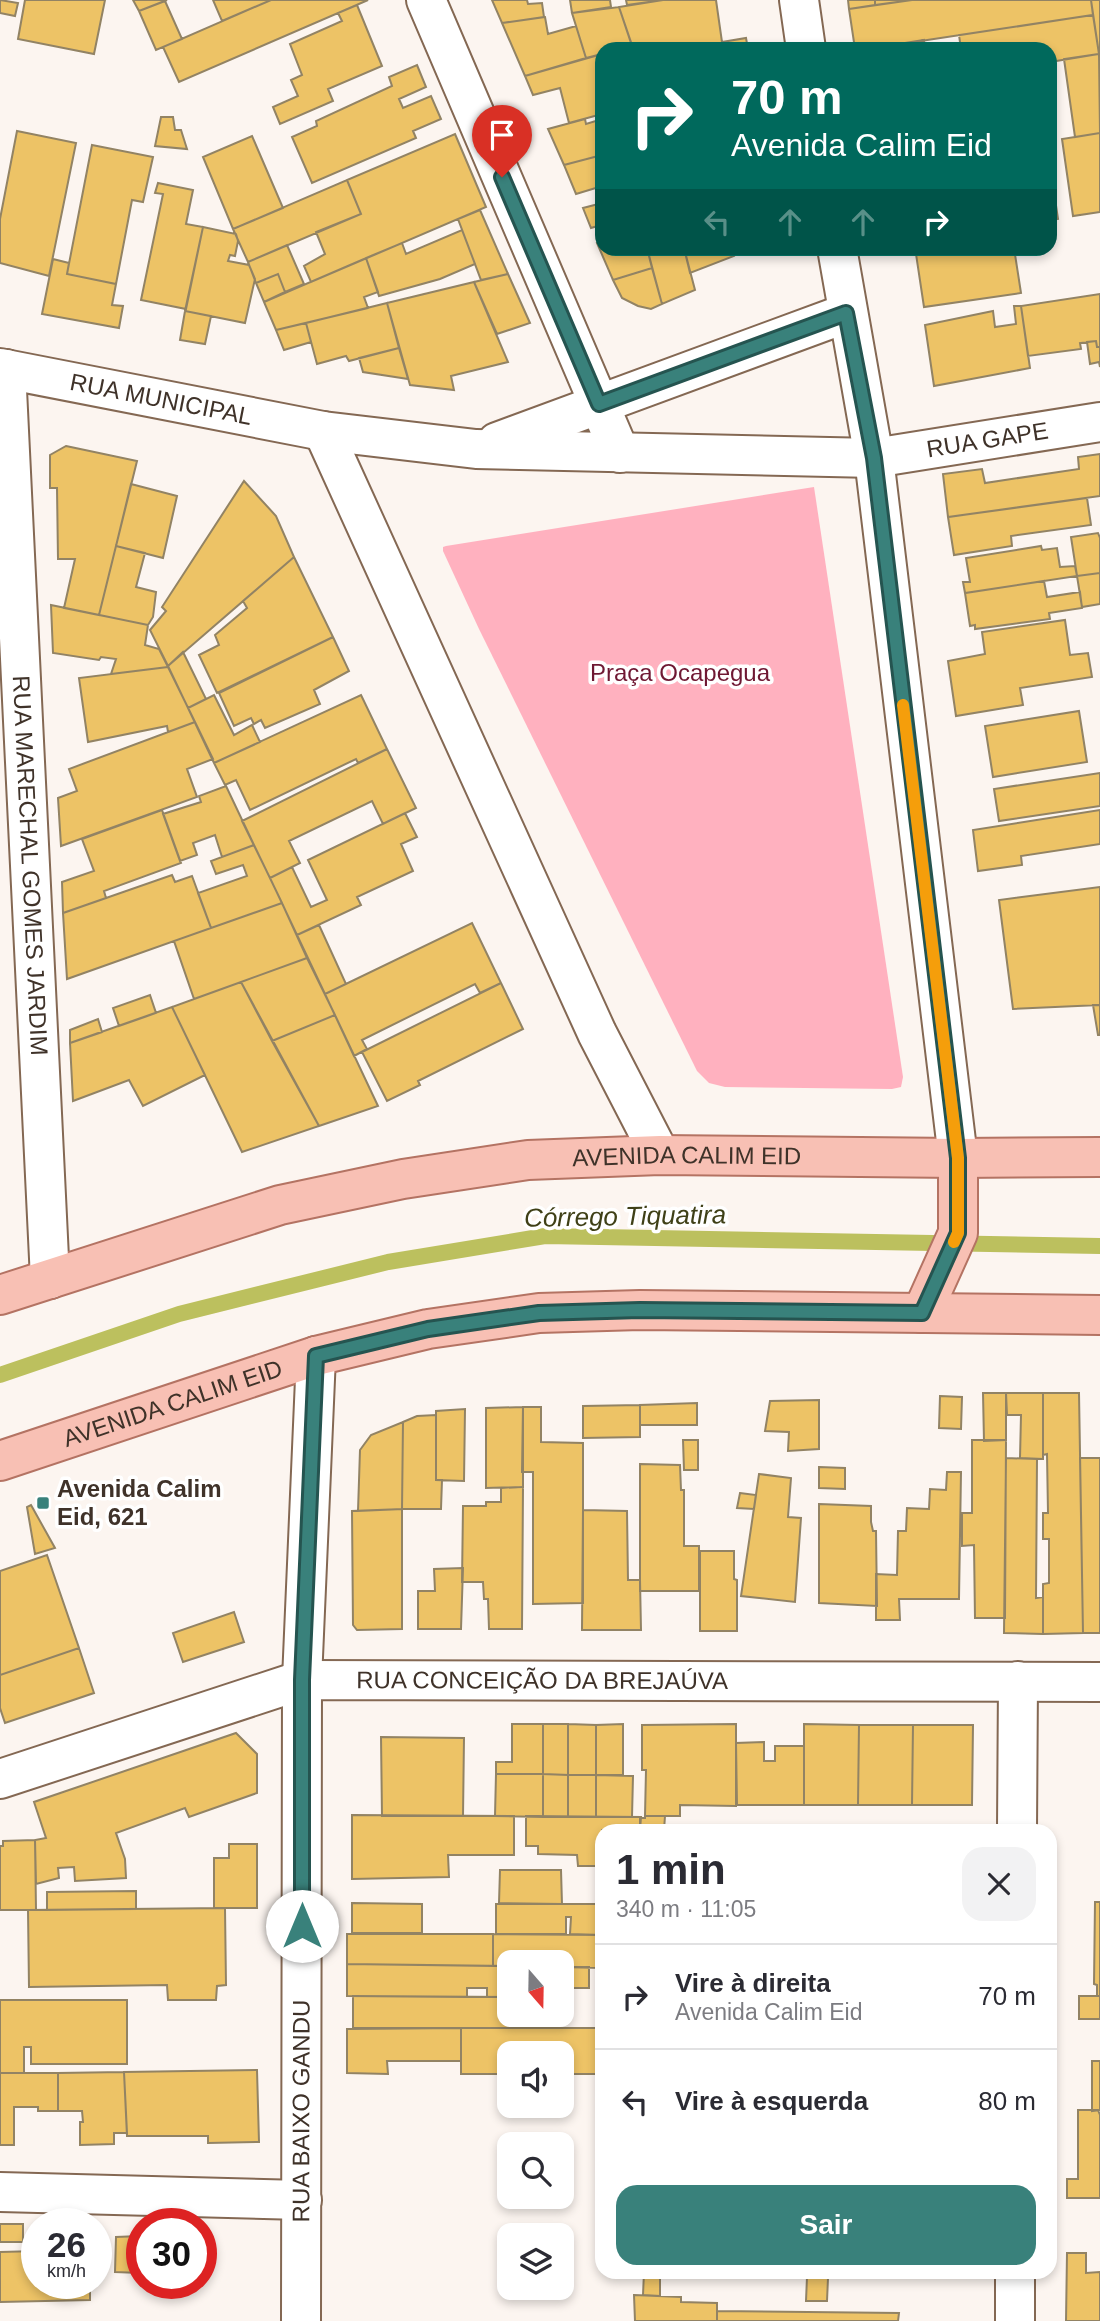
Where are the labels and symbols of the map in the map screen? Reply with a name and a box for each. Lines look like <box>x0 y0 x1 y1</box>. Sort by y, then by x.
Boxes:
pin <box>472 105 532 177</box>
street label: RUA MUNICIPAL <box>68 368 254 430</box>
street label: RUA GAPE <box>925 416 1050 462</box>
park label: Praça Ocapegua <box>590 659 771 686</box>
street label: RUA MARECHAL GOMES JARDIM <box>8 675 53 1056</box>
street label: AVENIDA CALIM EID <box>572 1141 801 1171</box>
water label: Córrego Tiquatira <box>524 1199 726 1233</box>
street label: AVENIDA CALIM EID <box>60 1354 286 1452</box>
place label: Avenida Calim Eid, 621 <box>57 1475 222 1530</box>
marker: Avenida Calim Eid, 621 <box>35 1495 51 1511</box>
street label: RUA CONCEIÇÃO DA BREJAÚVA <box>356 1666 728 1694</box>
position arrow <box>265 1889 339 1963</box>
north arrow <box>497 1950 574 2026</box>
street label: RUA BAIXO GANDU <box>287 2000 315 2222</box>
speed limit sign: 30 <box>126 2208 217 2299</box>

